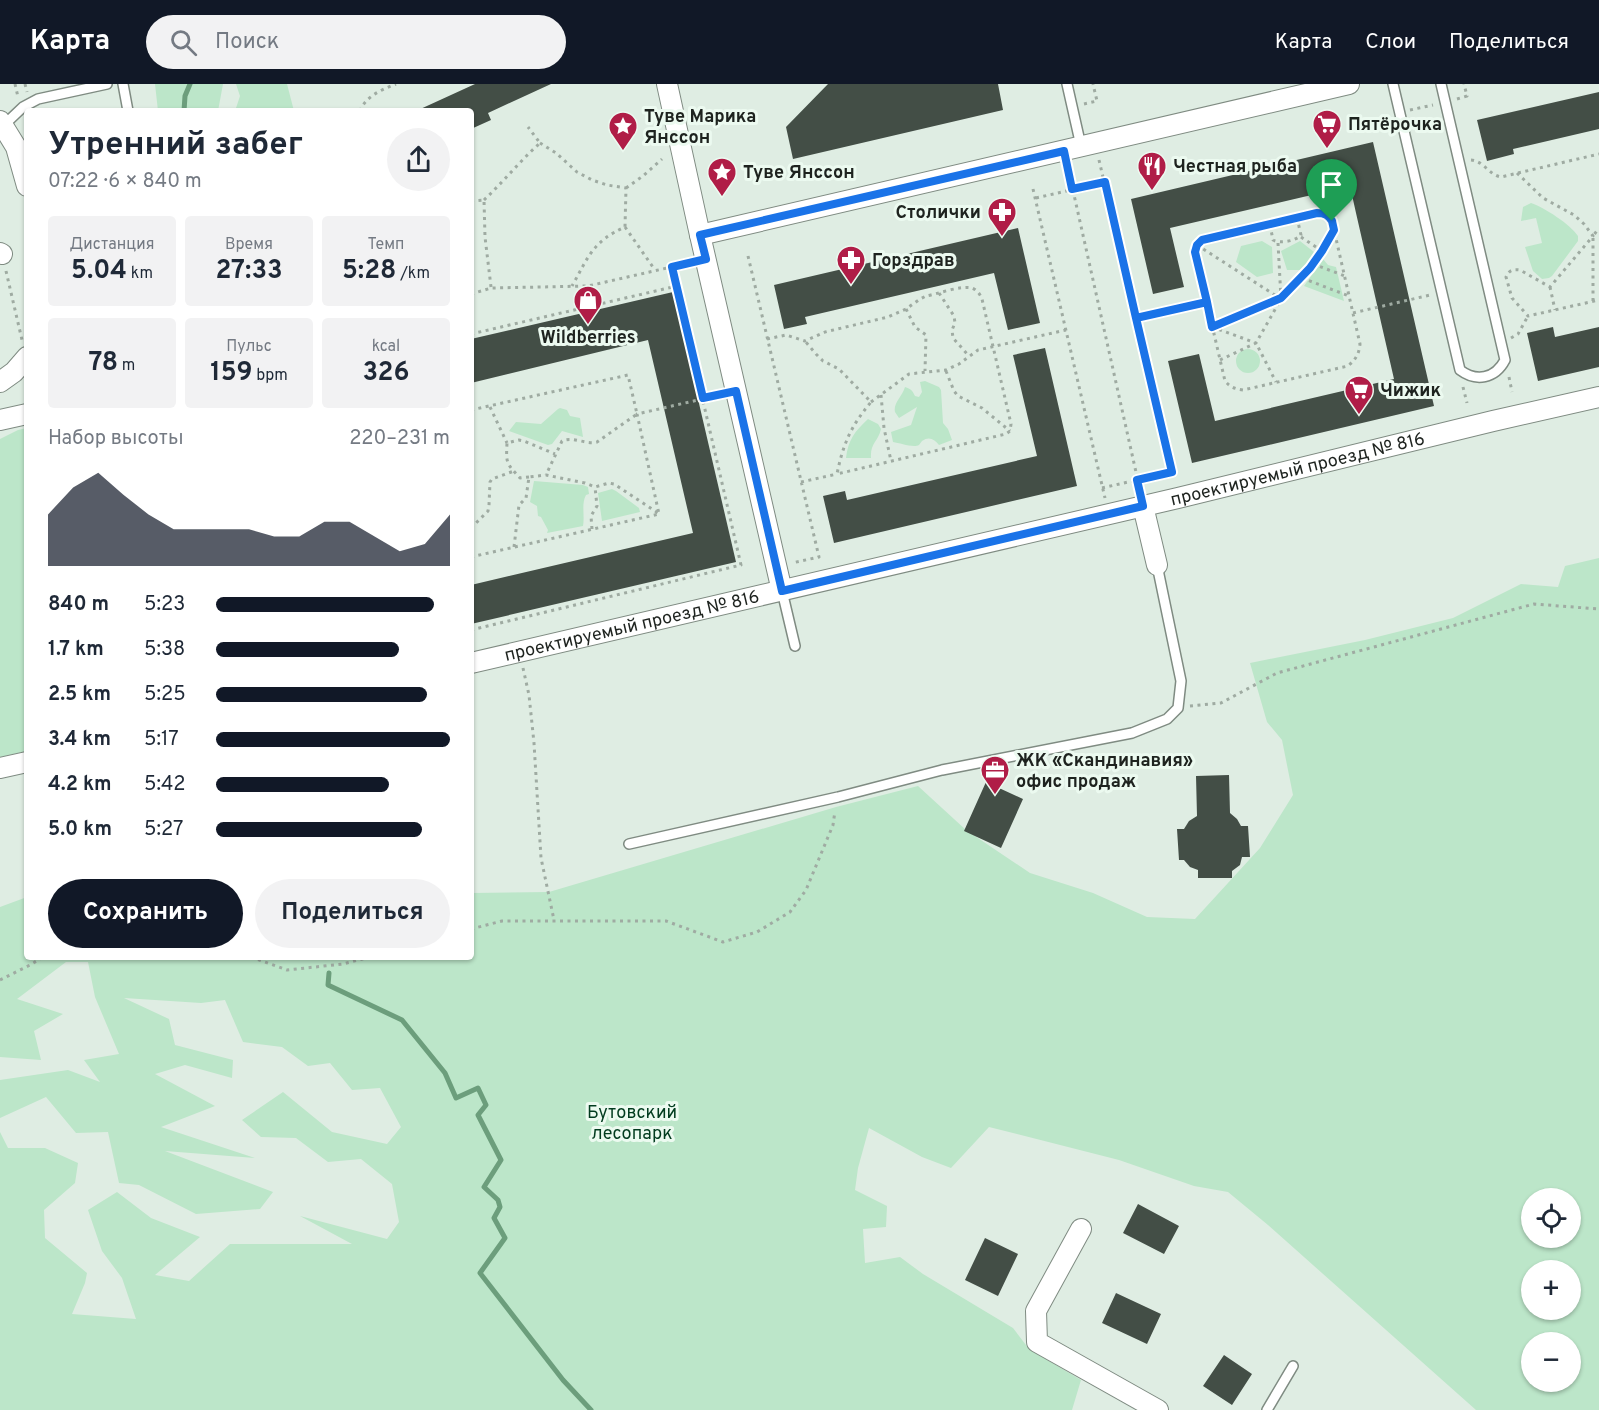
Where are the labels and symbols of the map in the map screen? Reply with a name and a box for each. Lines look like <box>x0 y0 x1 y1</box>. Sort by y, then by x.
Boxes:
place label: Туве Марика Янссон <box>644 106 756 150</box>
supermarket icon: Пятёрочка <box>1311 108 1343 150</box>
place icon: Туве Марика Янссон <box>607 110 639 152</box>
place label: Пятёрочка <box>1348 114 1442 137</box>
restaurant icon: Честная рыба <box>1136 150 1168 192</box>
place icon: Туве Янссон <box>706 156 738 198</box>
place label: Честная рыба <box>1173 156 1297 179</box>
pin <box>1306 159 1357 221</box>
place label: Туве Янссон <box>743 162 855 185</box>
pharmacy icon: Столички <box>986 196 1018 238</box>
place label: Столички <box>895 202 981 225</box>
pharmacy icon: Горздрав <box>835 244 867 286</box>
place label: Горздрав <box>872 250 955 273</box>
shop icon: Wildberries <box>572 284 604 326</box>
place label: Wildberries <box>540 327 636 350</box>
supermarket icon: Чижик <box>1343 374 1375 416</box>
place label: Чижик <box>1380 380 1441 403</box>
street label: проектируемый проезд № 816 <box>1168 428 1427 512</box>
street label: проектируемый проезд № 816 <box>502 586 762 668</box>
place label: ЖК «Скандинавия» офис продаж <box>1016 750 1193 794</box>
office icon: ЖК «Скандинавия» офис продаж <box>979 754 1011 796</box>
park label: Бутовский лесопарк <box>587 1102 677 1146</box>

